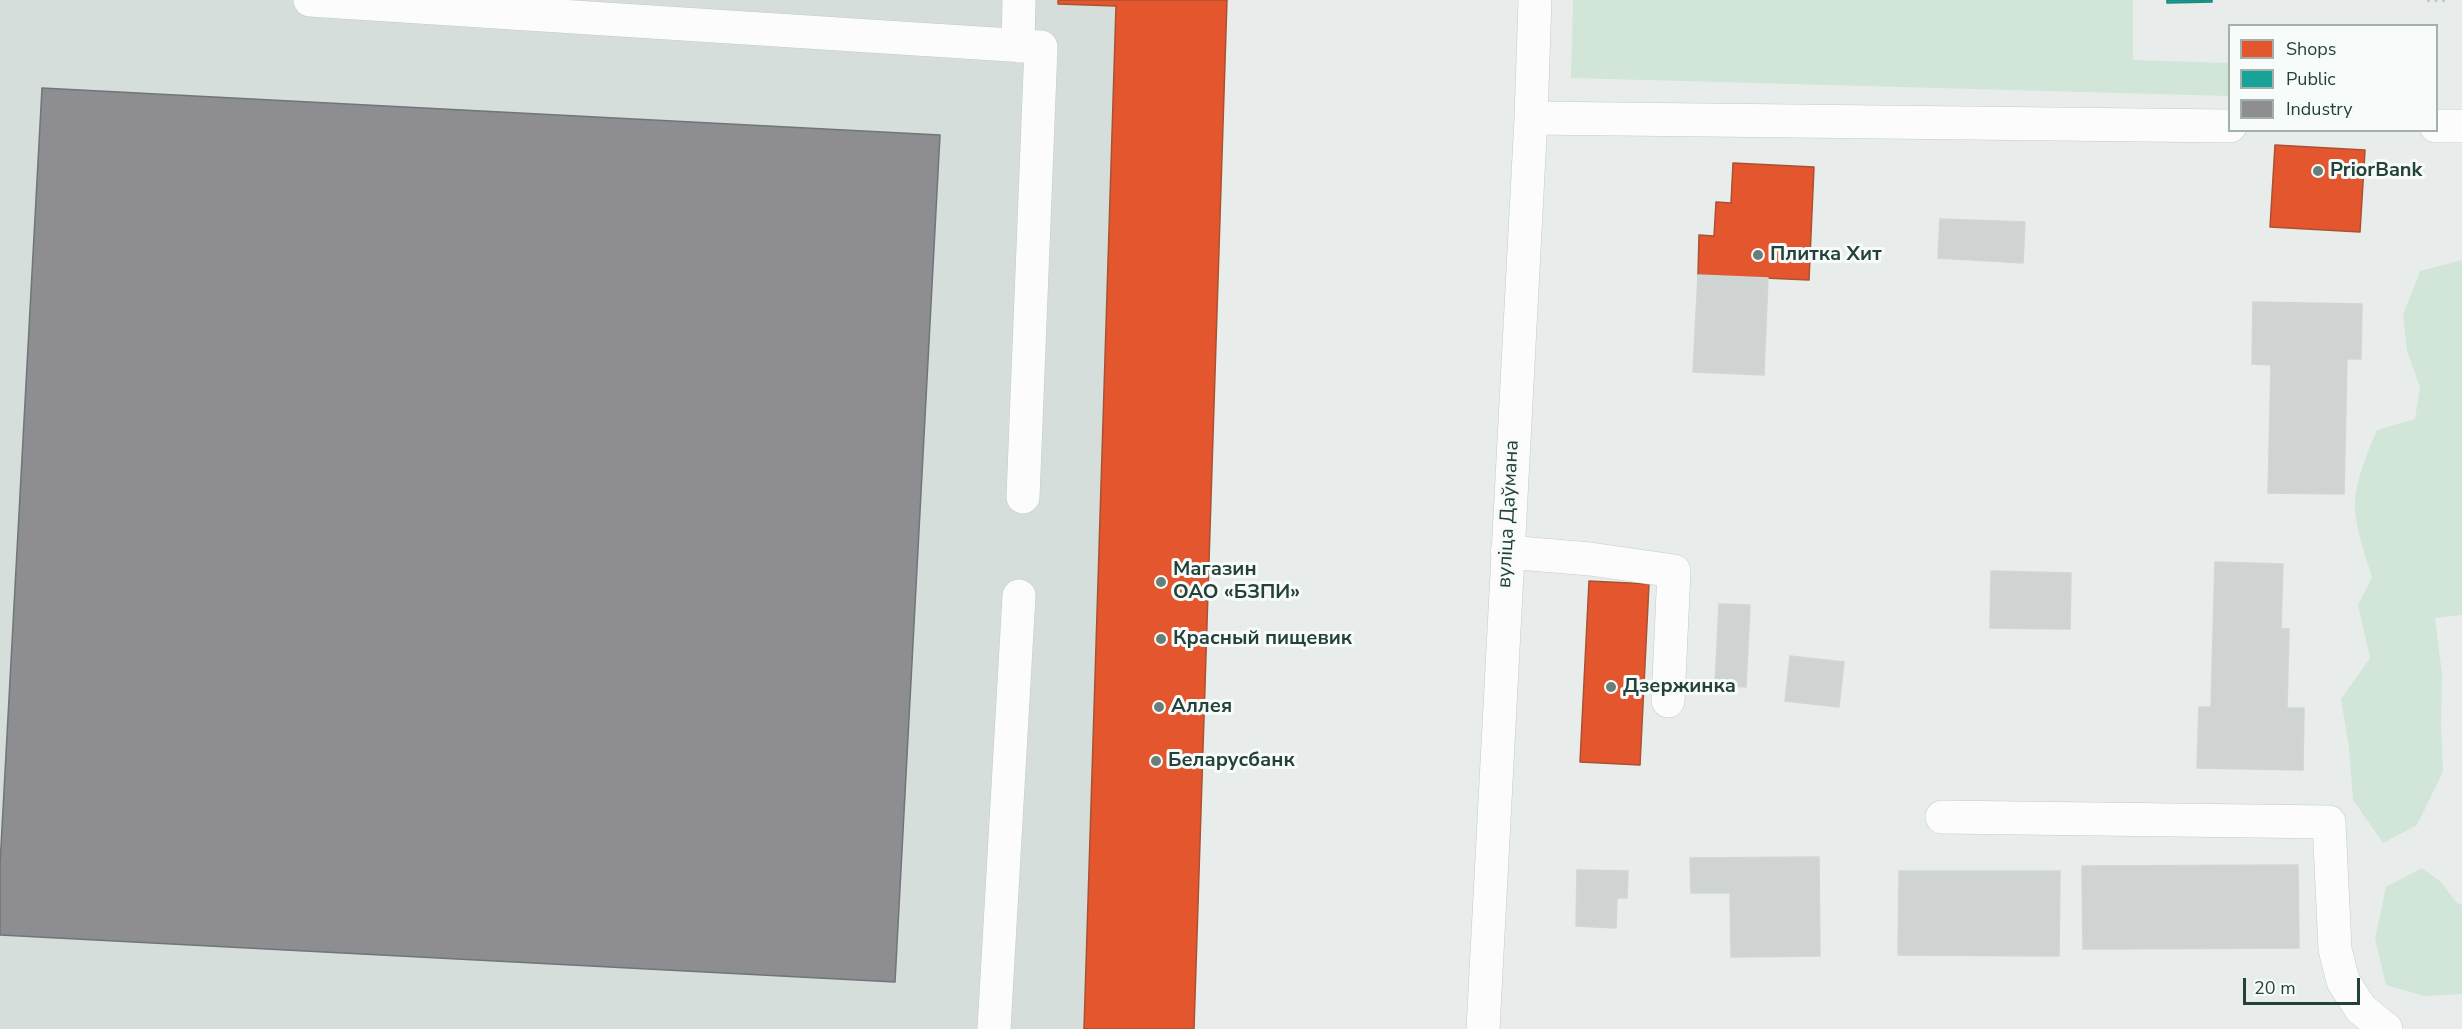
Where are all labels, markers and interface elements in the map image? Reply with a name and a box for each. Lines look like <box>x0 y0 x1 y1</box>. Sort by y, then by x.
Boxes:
legend <box>2228 24 2438 132</box>
text: Shops <box>2286 37 2336 61</box>
text: Public <box>2286 67 2336 91</box>
text: Industry <box>2286 97 2353 121</box>
place label: PriorBank <box>2330 159 2422 183</box>
marker: PriorBank <box>2311 164 2325 178</box>
place label: Плитка Хит <box>1770 243 1882 267</box>
marker: Плитка Хит <box>1751 248 1765 262</box>
street label: вуліца Даўмана <box>1493 439 1525 589</box>
place label: Магазин ОАО «БЗПИ» <box>1173 558 1300 605</box>
marker: Магазин ОАО «БЗПИ» <box>1154 575 1168 589</box>
place label: Красный пищевик <box>1173 627 1352 651</box>
marker: Красный пищевик <box>1154 632 1168 646</box>
place label: Дзержинка <box>1623 675 1736 699</box>
marker: Дзержинка <box>1604 680 1618 694</box>
place label: Аллея <box>1171 695 1232 719</box>
marker: Аллея <box>1152 700 1166 714</box>
place label: Беларусбанк <box>1168 749 1295 773</box>
marker: Беларусбанк <box>1149 754 1163 768</box>
scale bar <box>2246 966 2363 1004</box>
text: 20 m <box>2254 976 2296 1000</box>

